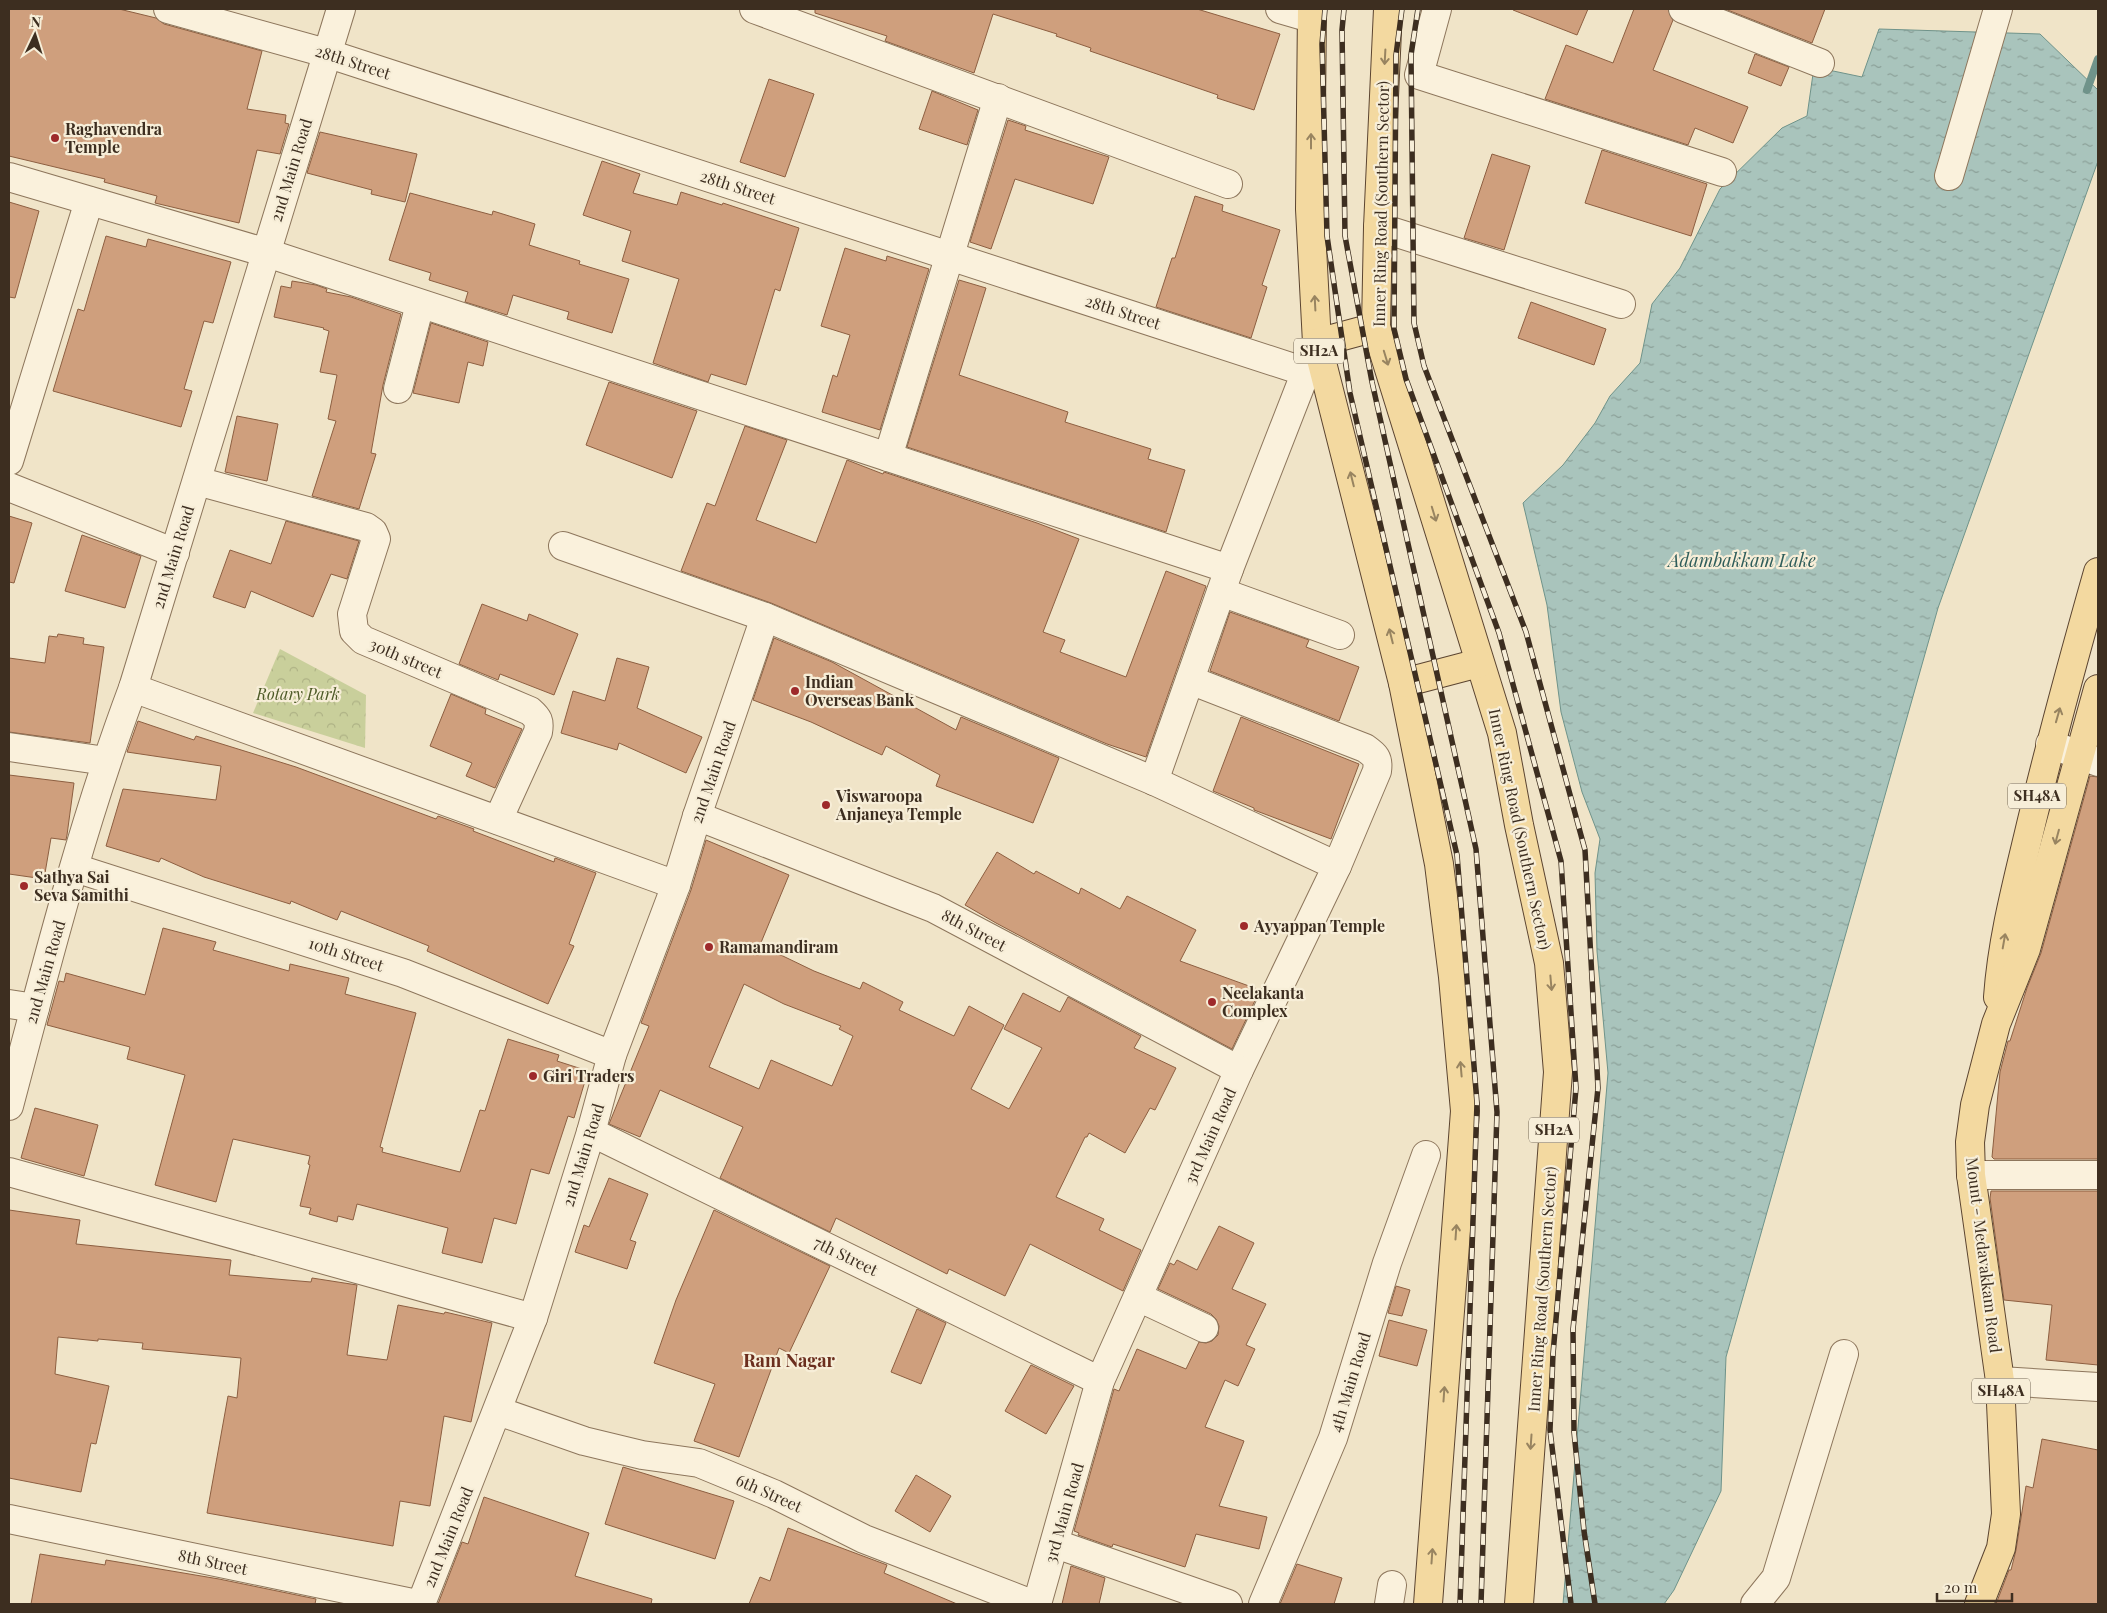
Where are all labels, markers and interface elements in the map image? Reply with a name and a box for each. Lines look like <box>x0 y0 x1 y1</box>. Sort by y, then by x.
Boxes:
north arrow <box>10 10 60 60</box>
text: N <box>30 12 42 31</box>
street label: 28th Street <box>313 39 394 84</box>
one-way arrow <box>1381 49 1390 65</box>
street label: Inner Ring Road (Southern Sector) <box>1368 81 1393 327</box>
street label: 2nd Main Road <box>265 116 316 224</box>
place label: Raghavendra Temple <box>65 118 163 157</box>
marker: Raghavendra Temple <box>49 132 61 144</box>
one-way arrow <box>1306 133 1316 149</box>
street label: 28th Street <box>698 164 779 209</box>
street label: 28th Street <box>1083 289 1164 334</box>
one-way arrow <box>1311 295 1320 311</box>
road number: SH2A <box>1294 338 1344 364</box>
one-way arrow <box>1381 350 1391 366</box>
one-way arrow <box>1346 471 1356 487</box>
street label: 2nd Main Road <box>147 503 198 611</box>
one-way arrow <box>1429 505 1439 521</box>
water label: Adambakkam Lake <box>1666 548 1816 572</box>
one-way arrow <box>1386 629 1396 645</box>
street label: 30th street <box>366 633 446 682</box>
place label: Indian Overseas Bank <box>805 671 915 710</box>
park label: Rotary Park <box>255 683 340 704</box>
marker: Indian Overseas Bank <box>789 685 801 697</box>
street label: Inner Ring Road (Southern Sector) <box>1485 706 1556 951</box>
one-way arrow <box>2054 707 2064 723</box>
street label: 2nd Main Road <box>685 718 740 826</box>
road number: SH48A <box>2008 784 2066 808</box>
place label: Viswaroopa Anjaneya Temple <box>835 785 962 824</box>
marker: Viswaroopa Anjaneya Temple <box>820 799 832 811</box>
one-way arrow <box>2052 829 2062 845</box>
place label: Sathya Sai Seva Samithi <box>34 866 129 905</box>
marker: Sathya Sai Seva Samithi <box>18 880 30 892</box>
street label: 8th Street <box>938 904 1011 955</box>
place label: Ayyappan Temple <box>1253 915 1385 936</box>
street label: 2nd Main Road <box>20 918 69 1026</box>
marker: Ayyappan Temple <box>1238 920 1250 932</box>
street label: 10th Street <box>306 932 387 976</box>
one-way arrow <box>2000 933 2009 949</box>
place label: Ramamandiram <box>719 936 839 957</box>
marker: Ramamandiram <box>703 941 715 953</box>
one-way arrow <box>1546 975 1556 991</box>
place label: Neelakanta Complex <box>1222 982 1305 1021</box>
marker: Neelakanta Complex <box>1206 996 1218 1008</box>
one-way arrow <box>1457 1062 1466 1078</box>
place label: Giri Traders <box>543 1065 635 1086</box>
marker: Giri Traders <box>527 1070 539 1082</box>
street label: 3rd Main Road <box>1179 1084 1240 1187</box>
street label: 2nd Main Road <box>557 1101 608 1209</box>
road number: SH2A <box>1529 1118 1579 1142</box>
street label: Mount - Medavakkam Road <box>1962 1156 2007 1354</box>
street label: Inner Ring Road (Southern Sector) <box>1522 1165 1561 1412</box>
one-way arrow <box>1451 1224 1461 1240</box>
street label: 7th Street <box>811 1231 882 1280</box>
street label: 4th Main Road <box>1324 1329 1375 1434</box>
district label: Ram Nagar <box>743 1348 835 1372</box>
road number: SH48A <box>1972 1378 2030 1404</box>
one-way arrow <box>1439 1386 1449 1402</box>
one-way arrow <box>1526 1434 1535 1450</box>
street label: 3rd Main Road <box>1039 1460 1088 1566</box>
street label: 6th Street <box>733 1469 806 1517</box>
street label: 2nd Main Road <box>418 1483 477 1590</box>
street label: 8th Street <box>177 1544 250 1579</box>
one-way arrow <box>1427 1548 1437 1564</box>
scale bar <box>1937 1570 2012 1602</box>
text: 20 m <box>1944 1577 1978 1597</box>

